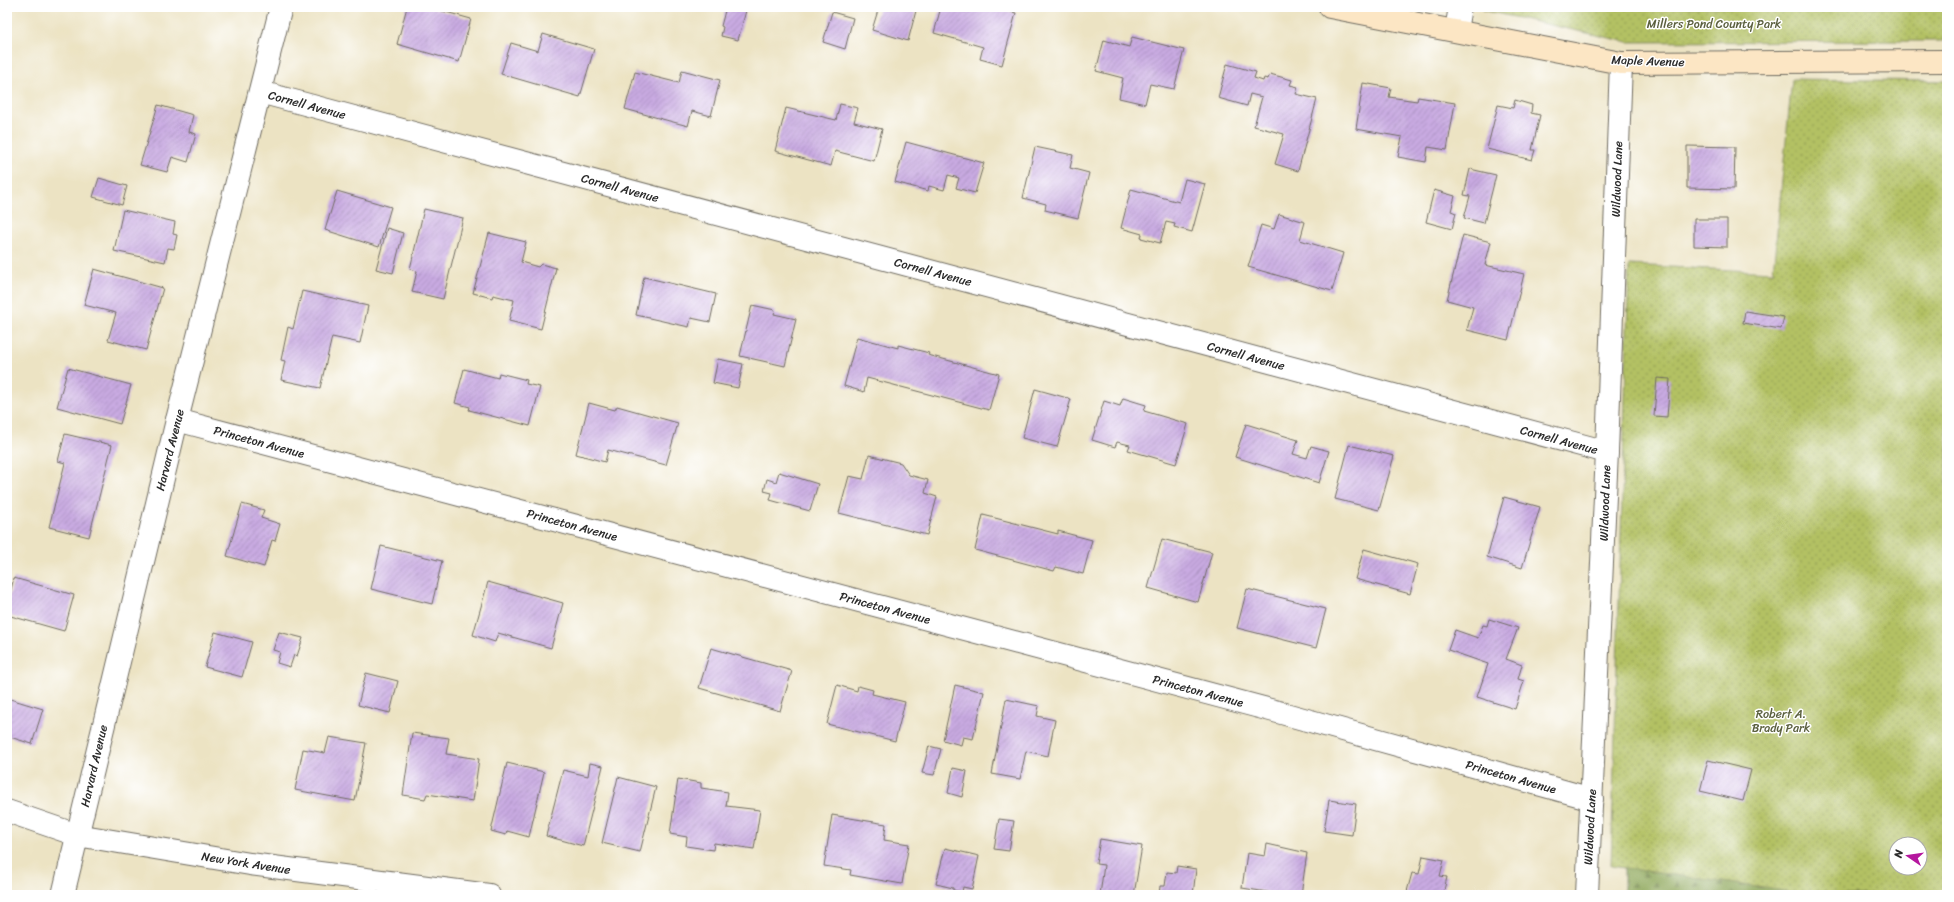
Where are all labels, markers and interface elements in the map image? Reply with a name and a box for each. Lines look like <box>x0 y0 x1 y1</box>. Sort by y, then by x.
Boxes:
park label: Millers Pond County Park <box>1647 13 1782 35</box>
street label: Maple Avenue <box>1611 49 1685 73</box>
street label: Cornell Avenue <box>266 84 348 126</box>
street label: Wildwood Lane <box>1605 140 1629 218</box>
street label: Cornell Avenue <box>579 167 661 209</box>
street label: Cornell Avenue <box>892 251 974 293</box>
street label: Cornell Avenue <box>1205 335 1287 377</box>
street label: Harvard Avenue <box>149 407 191 493</box>
street label: Princeton Avenue <box>211 419 307 465</box>
street label: Cornell Avenue <box>1518 419 1600 461</box>
street label: Wildwood Lane <box>1593 464 1617 542</box>
street label: Princeton Avenue <box>524 502 620 548</box>
street label: Princeton Avenue <box>837 585 933 631</box>
street label: Princeton Avenue <box>1150 668 1246 714</box>
park label: Robert A. Brady Park <box>1752 703 1811 739</box>
street label: Harvard Avenue <box>74 723 114 809</box>
street label: Princeton Avenue <box>1463 754 1559 800</box>
street label: Wildwood Lane <box>1577 788 1603 866</box>
north arrow <box>1888 836 1928 876</box>
street label: New York Avenue <box>200 845 292 881</box>
text: N <box>1888 848 1909 861</box>

